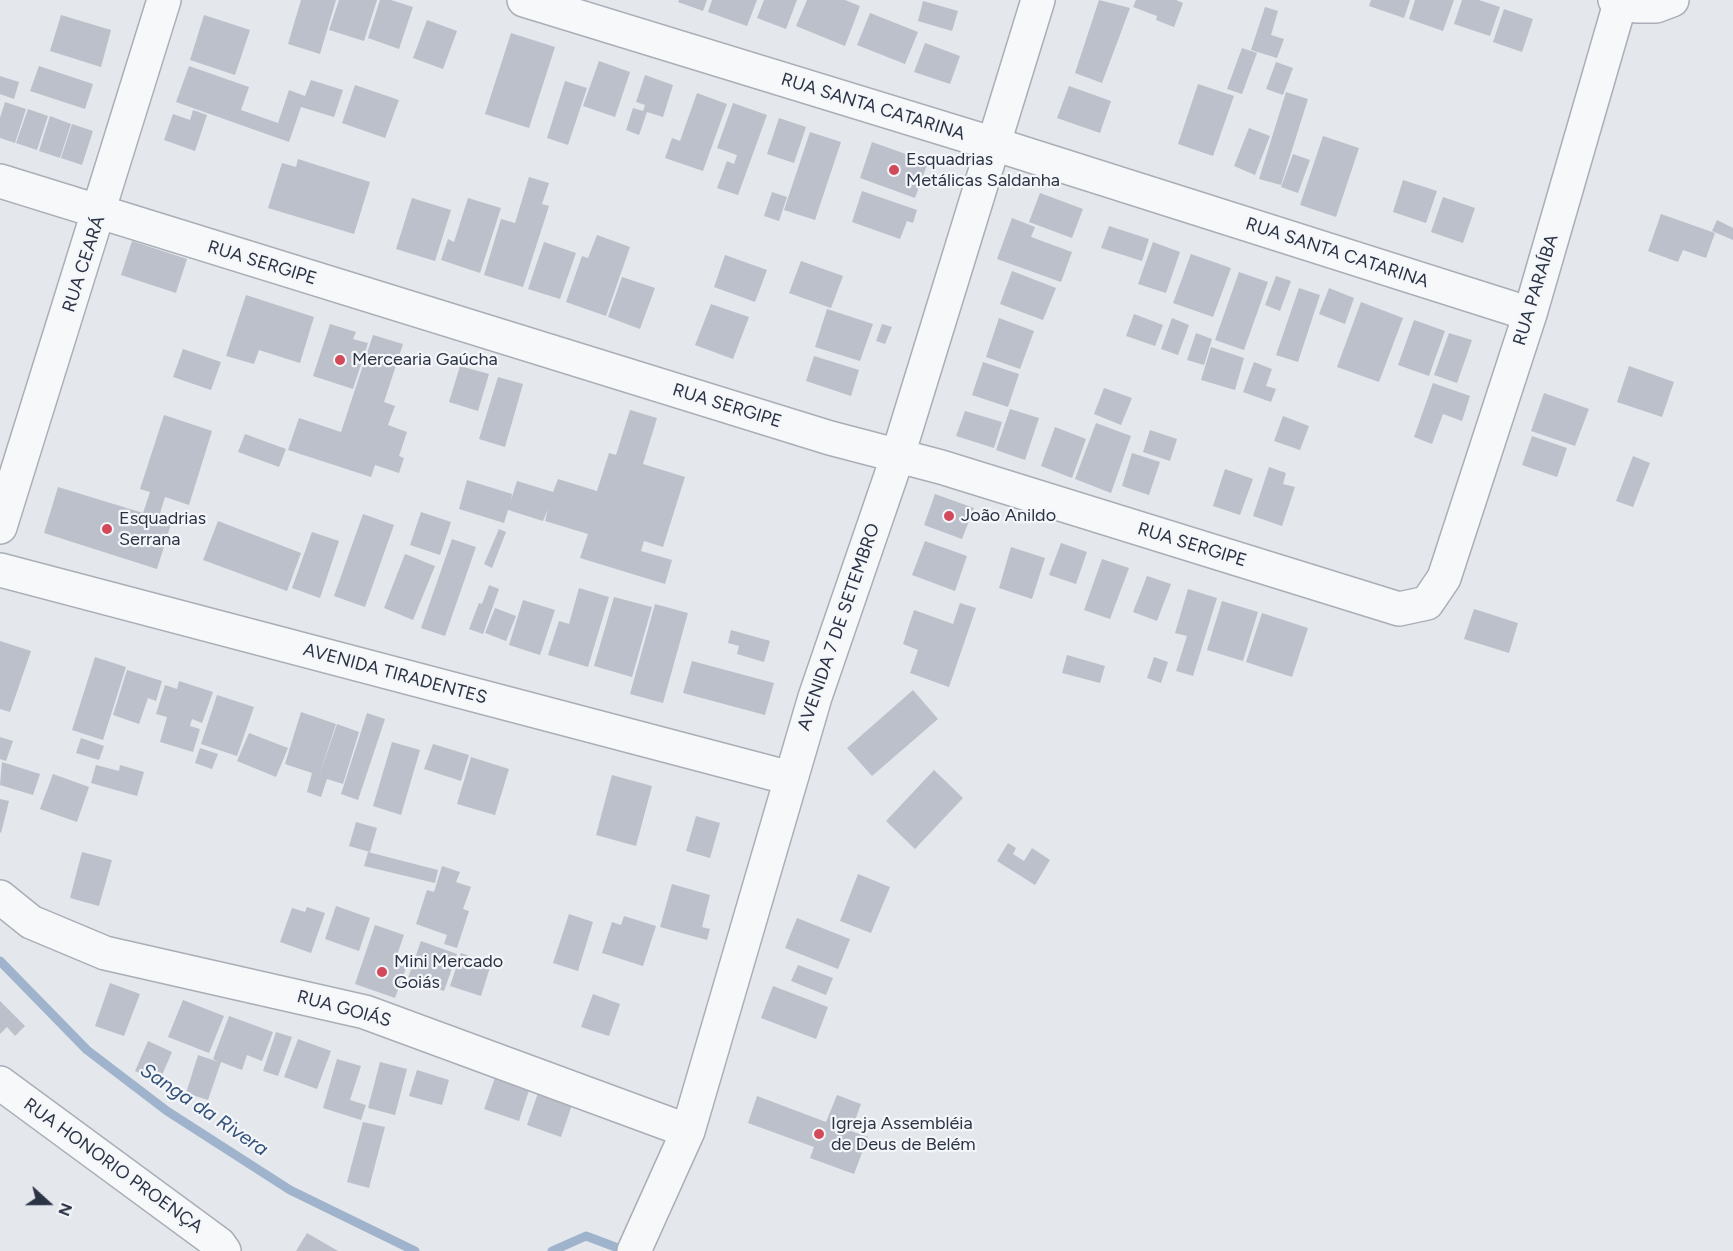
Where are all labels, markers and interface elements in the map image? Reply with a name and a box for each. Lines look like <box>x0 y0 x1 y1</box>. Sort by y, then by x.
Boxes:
street label: RUA SANTA CATARINA <box>778 69 968 145</box>
place label: Esquadrias Metálicas Saldanha <box>906 149 1060 192</box>
marker: Esquadrias Metálicas Saldanha <box>887 163 901 177</box>
street label: RUA CEARÁ <box>58 213 110 315</box>
street label: RUA SANTA CATARINA <box>1243 213 1431 293</box>
street label: RUA PARAÍBA <box>1509 232 1563 348</box>
street label: RUA SERGIPE <box>205 236 319 290</box>
place label: Mercearia Gaúcha <box>352 349 498 371</box>
marker: Mercearia Gaúcha <box>333 353 347 367</box>
street label: RUA SERGIPE <box>670 379 784 433</box>
place label: João Anildo <box>961 505 1056 527</box>
place label: Esquadrias Serrana <box>119 508 206 550</box>
marker: João Anildo <box>942 509 956 523</box>
street label: RUA SERGIPE <box>1135 518 1249 572</box>
street label: AVENIDA 7 DE SETEMBRO <box>793 521 885 733</box>
marker: Esquadrias Serrana <box>100 522 114 536</box>
street label: AVENIDA TIRADENTES <box>301 639 489 709</box>
place label: Mini Mercado Goiás <box>394 951 503 994</box>
marker: Mini Mercado Goiás <box>375 965 389 979</box>
street label: RUA GOIÁS <box>295 986 393 1032</box>
water label: Sanga da Rivera <box>136 1058 272 1162</box>
street label: RUA HONORIO PROENÇA <box>19 1094 207 1238</box>
place label: Igreja Assembléia de Deus de Belém <box>831 1113 976 1156</box>
marker: Igreja Assembléia de Deus de Belém <box>812 1127 826 1141</box>
north arrow <box>18 1173 78 1233</box>

